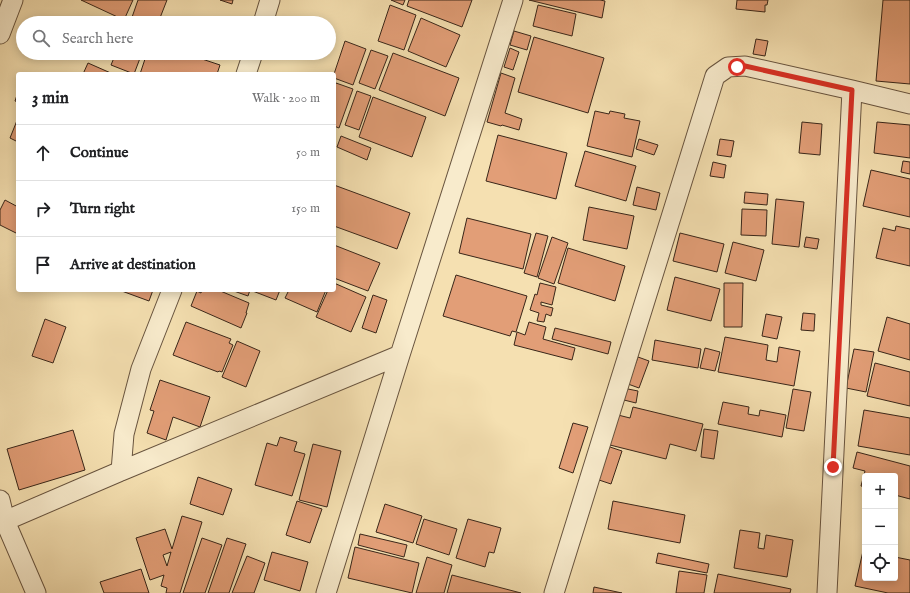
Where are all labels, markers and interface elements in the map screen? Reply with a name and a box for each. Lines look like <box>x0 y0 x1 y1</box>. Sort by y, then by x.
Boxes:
search box <box>16 16 336 60</box>
icon: search <box>30 27 52 49</box>
text: Search here <box>62 29 133 48</box>
route start <box>728 58 746 76</box>
text: 3 min <box>32 88 69 109</box>
text: Walk · 200 m <box>252 90 320 107</box>
icon: ahead <box>32 142 54 164</box>
text: Continue <box>70 143 128 162</box>
text: 50 m <box>296 144 320 161</box>
icon: right <box>32 198 54 220</box>
text: Turn right <box>70 199 135 218</box>
text: 150 m <box>291 200 320 217</box>
icon: arrive <box>32 254 54 276</box>
text: Arrive at destination <box>70 255 196 274</box>
route end <box>824 458 842 476</box>
map controls <box>862 473 898 581</box>
button: + <box>862 473 898 509</box>
button: − <box>862 509 898 545</box>
button: locate <box>862 545 898 581</box>

